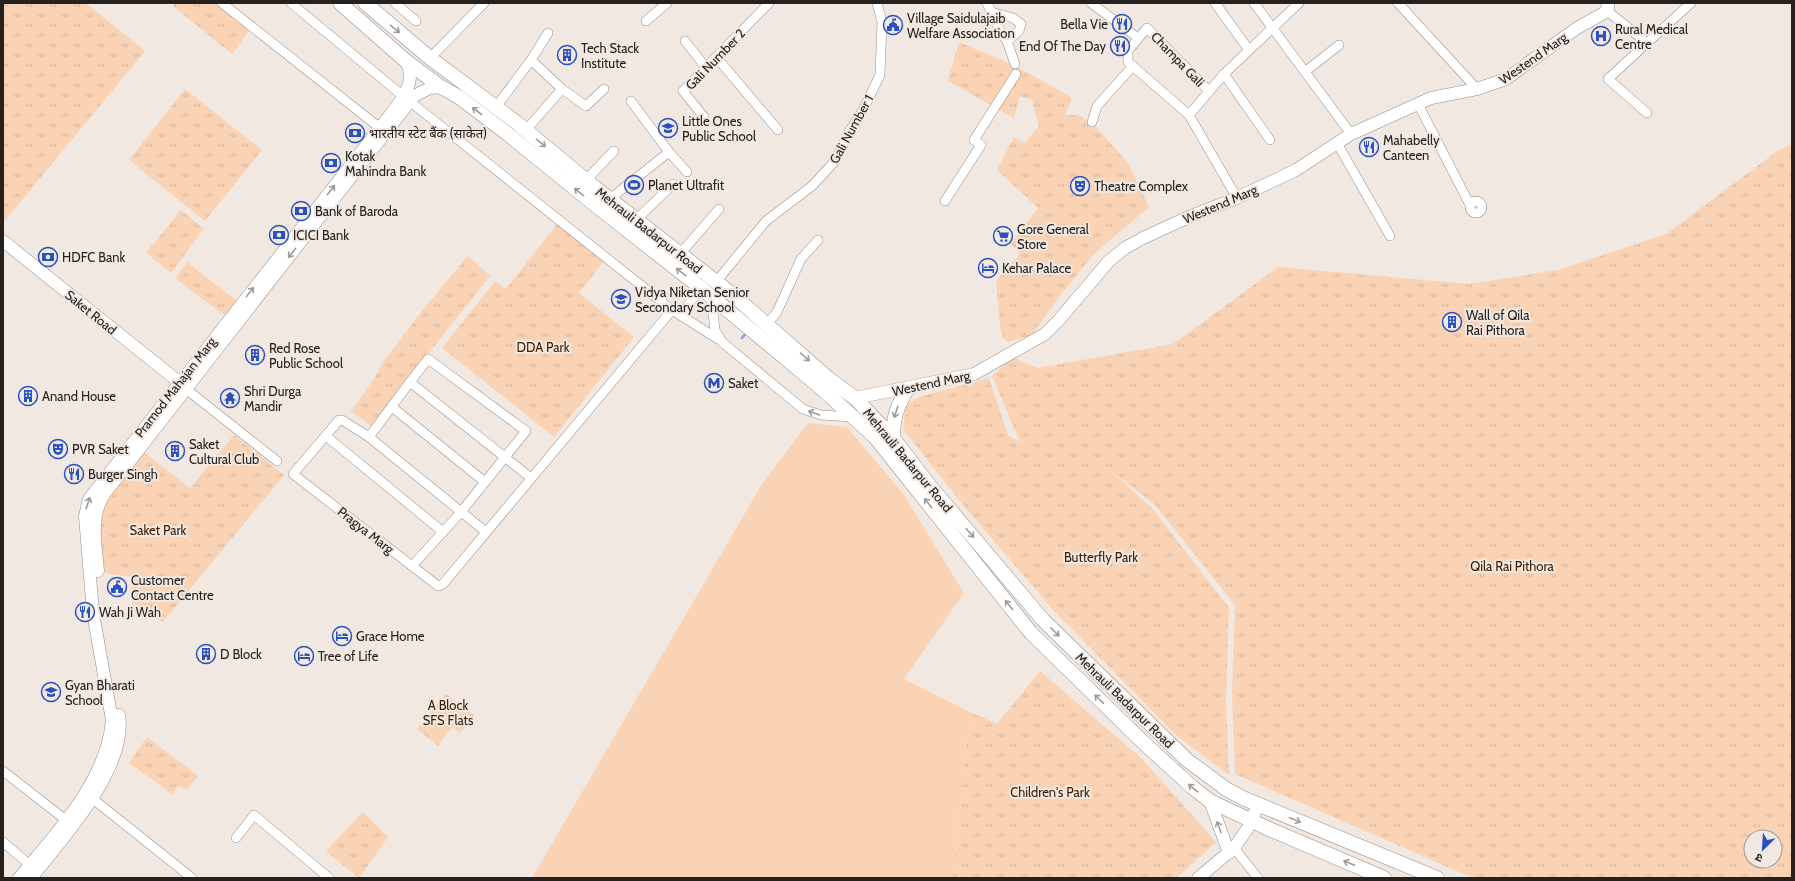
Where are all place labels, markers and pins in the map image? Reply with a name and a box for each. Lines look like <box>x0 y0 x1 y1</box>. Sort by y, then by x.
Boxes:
place label: Village Saidulajaib Welfare Association <box>907 10 1015 41</box>
restaurant icon: Bella Vie <box>1111 13 1133 35</box>
public building icon: Village Saidulajaib Welfare Association <box>882 14 904 36</box>
place label: Bella Vie <box>1060 16 1108 32</box>
place label: Rural Medical Centre <box>1615 21 1688 52</box>
hospital icon: Rural Medical Centre <box>1590 25 1612 47</box>
restaurant icon: End Of The Day <box>1109 35 1131 57</box>
place label: End Of The Day <box>1019 38 1106 54</box>
place label: Tech Stack Institute <box>581 40 639 71</box>
building icon: Tech Stack Institute <box>556 44 578 66</box>
place label: Little Ones Public School <box>682 113 756 144</box>
school or university icon: Little Ones Public School <box>657 117 679 139</box>
bank icon: भारतीय स्टेट बैंक (साकेत) <box>344 122 366 144</box>
place label: भारतीय स्टेट बैंक (साकेत) <box>369 125 487 141</box>
place label: Mahabelly Canteen <box>1383 132 1440 163</box>
restaurant icon: Mahabelly Canteen <box>1358 136 1380 158</box>
place label: Kotak Mahindra Bank <box>345 148 426 179</box>
bank icon: Kotak Mahindra Bank <box>320 152 342 174</box>
sports icon: Planet Ultrafit <box>623 174 645 196</box>
theatre icon: Theatre Complex <box>1069 175 1091 197</box>
place label: Planet Ultrafit <box>648 177 725 193</box>
place label: Theatre Complex <box>1094 178 1189 194</box>
bank icon: Bank of Baroda <box>290 200 312 222</box>
place label: Bank of Baroda <box>315 203 399 219</box>
place label: Gore General Store <box>1017 221 1089 252</box>
bank icon: ICICI Bank <box>268 224 290 246</box>
supermarket icon: Gore General Store <box>992 225 1014 247</box>
place label: ICICI Bank <box>293 227 349 243</box>
bank icon: HDFC Bank <box>37 246 59 268</box>
place label: HDFC Bank <box>62 249 126 265</box>
hotel icon: Kehar Palace <box>977 257 999 279</box>
place label: Kehar Palace <box>1002 260 1072 276</box>
place label: Vidya Niketan Senior Secondary School <box>635 284 750 315</box>
school or university icon: Vidya Niketan Senior Secondary School <box>610 288 632 310</box>
place label: Wall of Qila Rai Pithora <box>1466 307 1530 338</box>
building icon: Wall of Qila Rai Pithora <box>1441 311 1463 333</box>
place label: Red Rose Public School <box>269 340 343 371</box>
building icon: Red Rose Public School <box>244 344 266 366</box>
metro station icon: Saket <box>703 372 725 394</box>
place label: Saket <box>728 375 759 391</box>
place label: Shri Durga Mandir <box>244 383 302 414</box>
building icon: Anand House <box>17 385 39 407</box>
temple icon: Shri Durga Mandir <box>219 387 241 409</box>
place label: Anand House <box>42 388 116 404</box>
place label: Saket Cultural Club <box>189 436 259 467</box>
theatre icon: PVR Saket <box>47 438 69 460</box>
building icon: Saket Cultural Club <box>164 440 186 462</box>
place label: PVR Saket <box>72 441 129 457</box>
restaurant icon: Burger Singh <box>63 463 85 485</box>
place label: Burger Singh <box>88 466 158 482</box>
place label: Customer Contact Centre <box>131 572 214 603</box>
public building icon: Customer Contact Centre <box>106 576 128 598</box>
restaurant icon: Wah Ji Wah <box>74 601 96 623</box>
place label: Wah Ji Wah <box>99 604 161 620</box>
hotel icon: Grace Home <box>331 625 353 647</box>
place label: Grace Home <box>356 628 425 644</box>
building icon: D Block <box>195 643 217 665</box>
hotel icon: Tree of Life <box>293 645 315 667</box>
place label: D Block <box>220 646 262 662</box>
place label: Tree of Life <box>318 648 379 664</box>
place label: Gyan Bharati School <box>65 677 135 708</box>
school or university icon: Gyan Bharati School <box>40 681 62 703</box>

